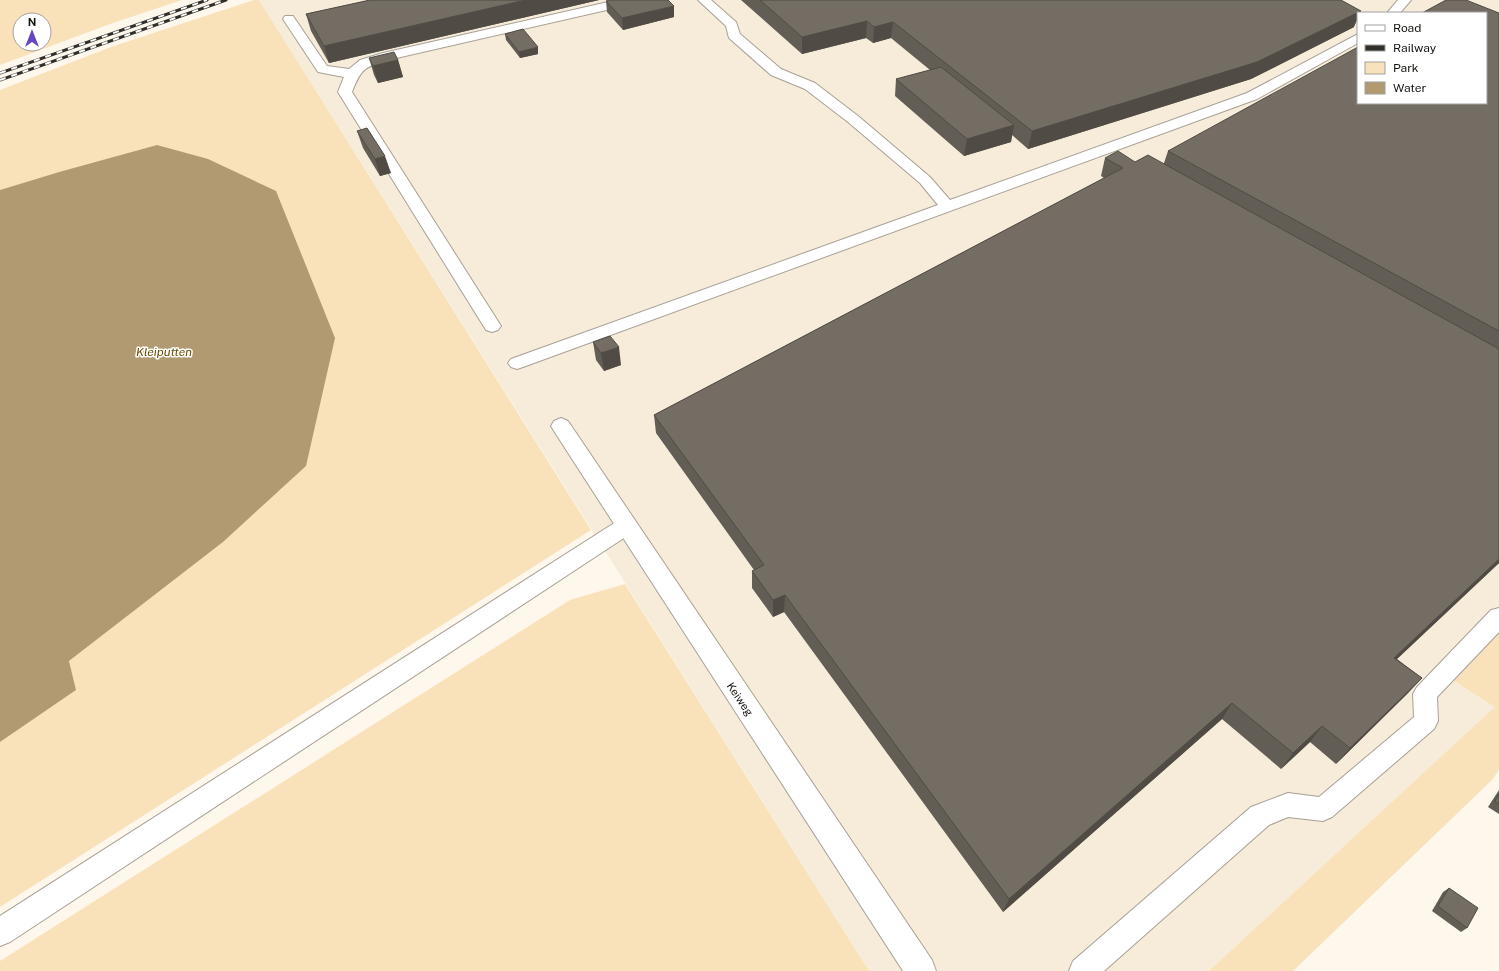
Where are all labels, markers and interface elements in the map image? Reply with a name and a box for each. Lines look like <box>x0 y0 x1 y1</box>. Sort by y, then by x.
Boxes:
north arrow <box>12 12 52 52</box>
legend <box>1357 12 1487 104</box>
text: N <box>28 16 36 28</box>
text: Road <box>1393 21 1421 35</box>
text: Railway <box>1393 41 1437 55</box>
text: Park <box>1393 61 1419 75</box>
text: Water <box>1393 81 1427 95</box>
water label: Kleiputten <box>136 345 192 359</box>
street label: Keiweg <box>724 680 756 718</box>

